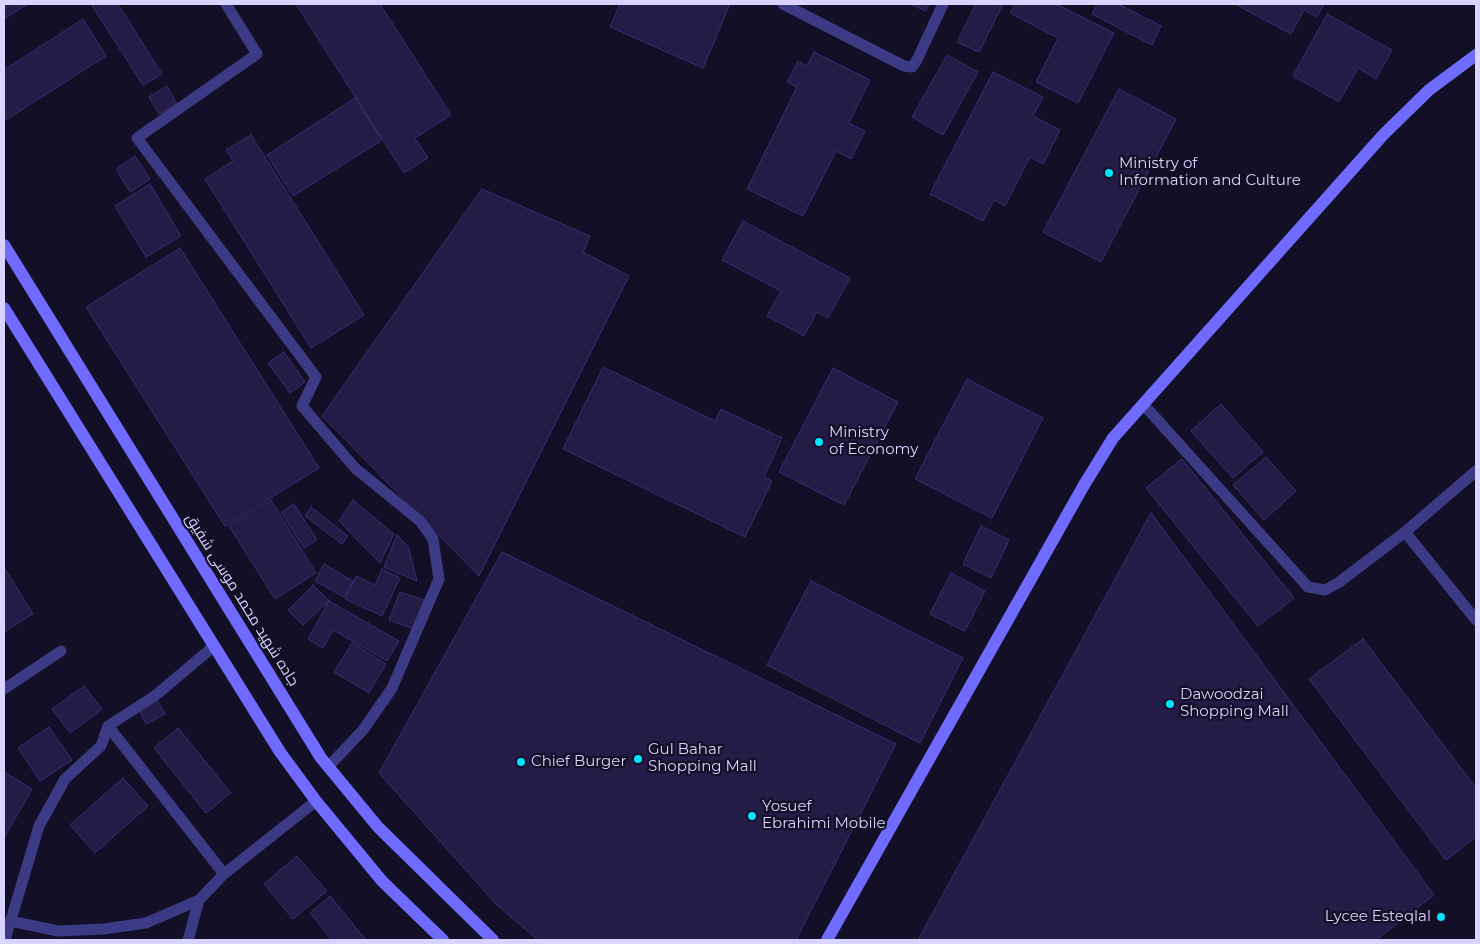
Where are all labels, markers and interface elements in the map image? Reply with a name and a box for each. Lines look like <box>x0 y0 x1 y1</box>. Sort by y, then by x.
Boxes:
place label: Ministry of Information and Culture <box>1119 155 1301 190</box>
marker: Ministry of Information and Culture <box>1103 167 1115 179</box>
place label: Ministry of Economy <box>829 424 918 459</box>
marker: Ministry of Economy <box>813 436 825 448</box>
street label: جاده شهید محمد موسی شفیق <box>181 510 303 690</box>
place label: Dawoodzai Shopping Mall <box>1180 686 1289 721</box>
marker: Dawoodzai Shopping Mall <box>1164 698 1176 710</box>
place label: Gul Bahar Shopping Mall <box>648 741 757 776</box>
place label: Chief Burger <box>531 753 626 771</box>
marker: Gul Bahar Shopping Mall <box>632 753 644 765</box>
marker: Chief Burger <box>515 756 527 768</box>
place label: Yosuef Ebrahimi Mobile <box>762 798 886 833</box>
marker: Yosuef Ebrahimi Mobile <box>746 810 758 822</box>
place label: Lycee Esteqlal <box>1325 908 1431 926</box>
marker: Lycee Esteqlal <box>1435 911 1447 923</box>

